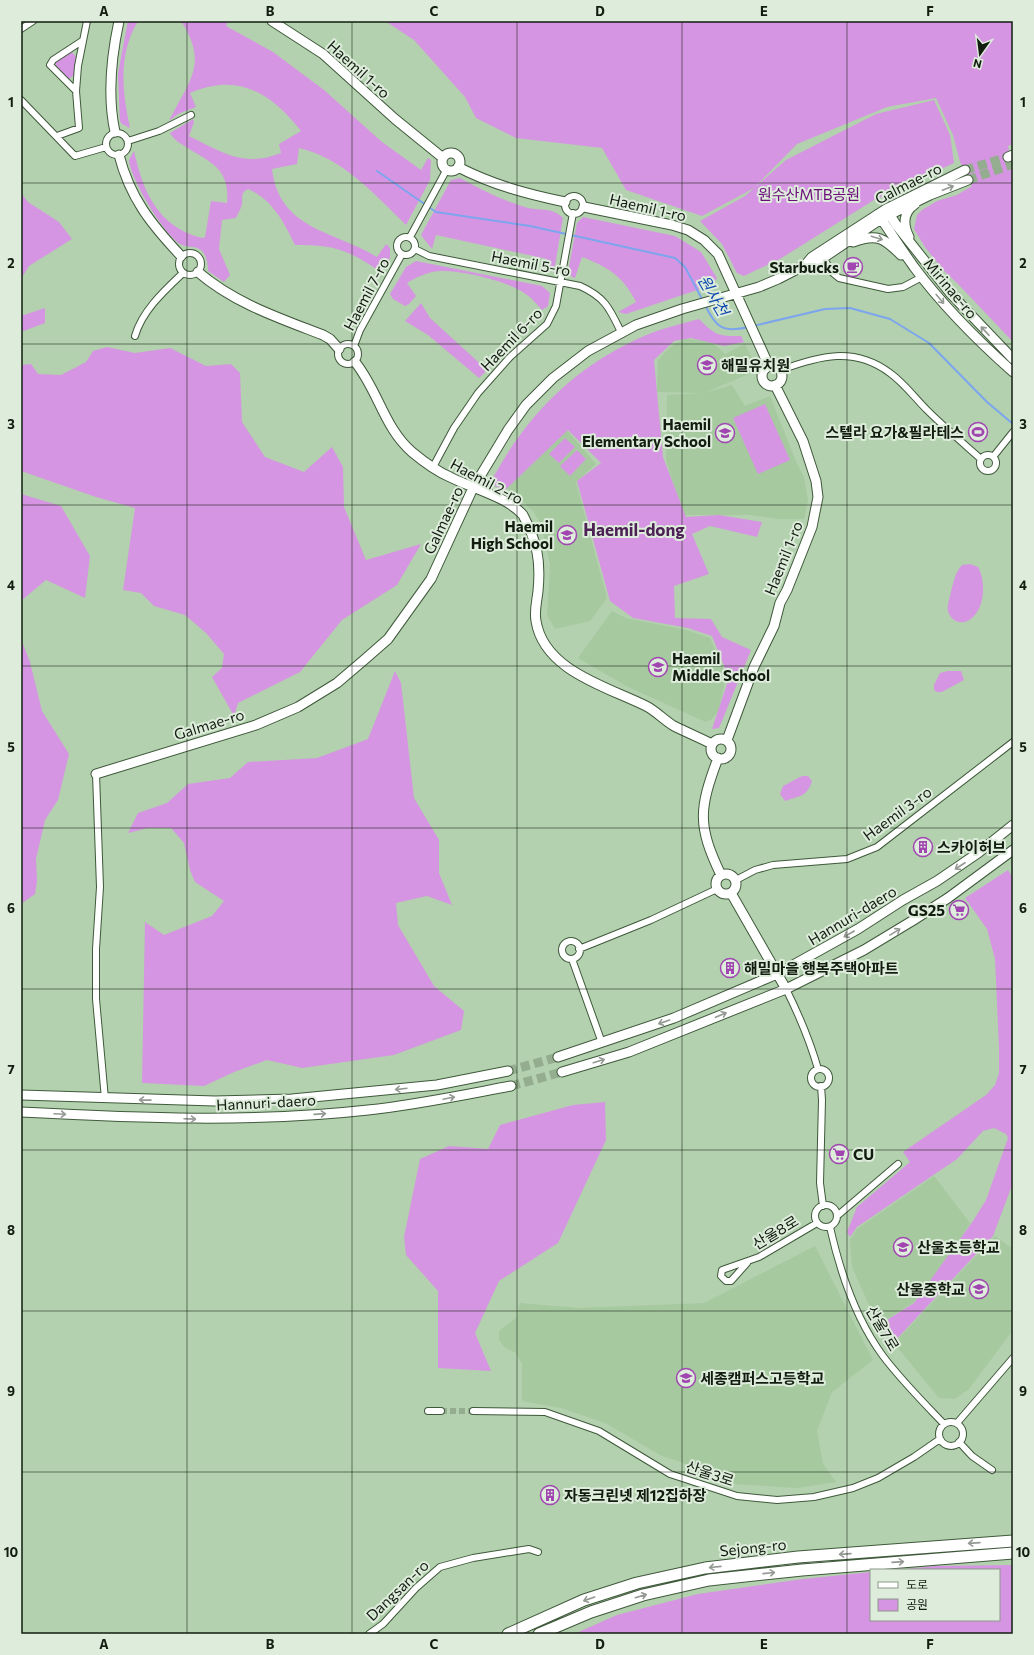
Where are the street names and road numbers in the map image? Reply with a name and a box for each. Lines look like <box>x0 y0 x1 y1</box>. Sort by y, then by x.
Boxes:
street label: Haemil 1-ro <box>324 36 394 102</box>
street label: Galmae-ro <box>872 159 944 207</box>
street label: Haemil 1-ro <box>608 189 688 225</box>
street label: Haemil 5-ro <box>490 247 572 279</box>
street label: Mirinae-ro <box>920 254 982 322</box>
street label: Haemil 7-ro <box>339 255 393 333</box>
street label: Haemil 6-ro <box>476 304 546 374</box>
street label: Haemil 2-ro <box>447 454 527 508</box>
street label: Galmae-ro <box>420 483 466 557</box>
street label: Haemil 1-ro <box>760 518 806 598</box>
street label: Galmae-ro <box>172 705 246 743</box>
street label: Haemil 3-ro <box>859 782 935 844</box>
street label: Hannuri-daero <box>805 882 900 948</box>
street label: Hannuri-daero <box>216 1090 316 1114</box>
street label: 산울8로 <box>749 1211 801 1253</box>
street label: 산울7로 <box>863 1302 903 1354</box>
street label: 산울3로 <box>683 1457 737 1489</box>
street label: Sejong-ro <box>719 1535 787 1559</box>
street label: Dangsan-ro <box>362 1556 432 1624</box>

